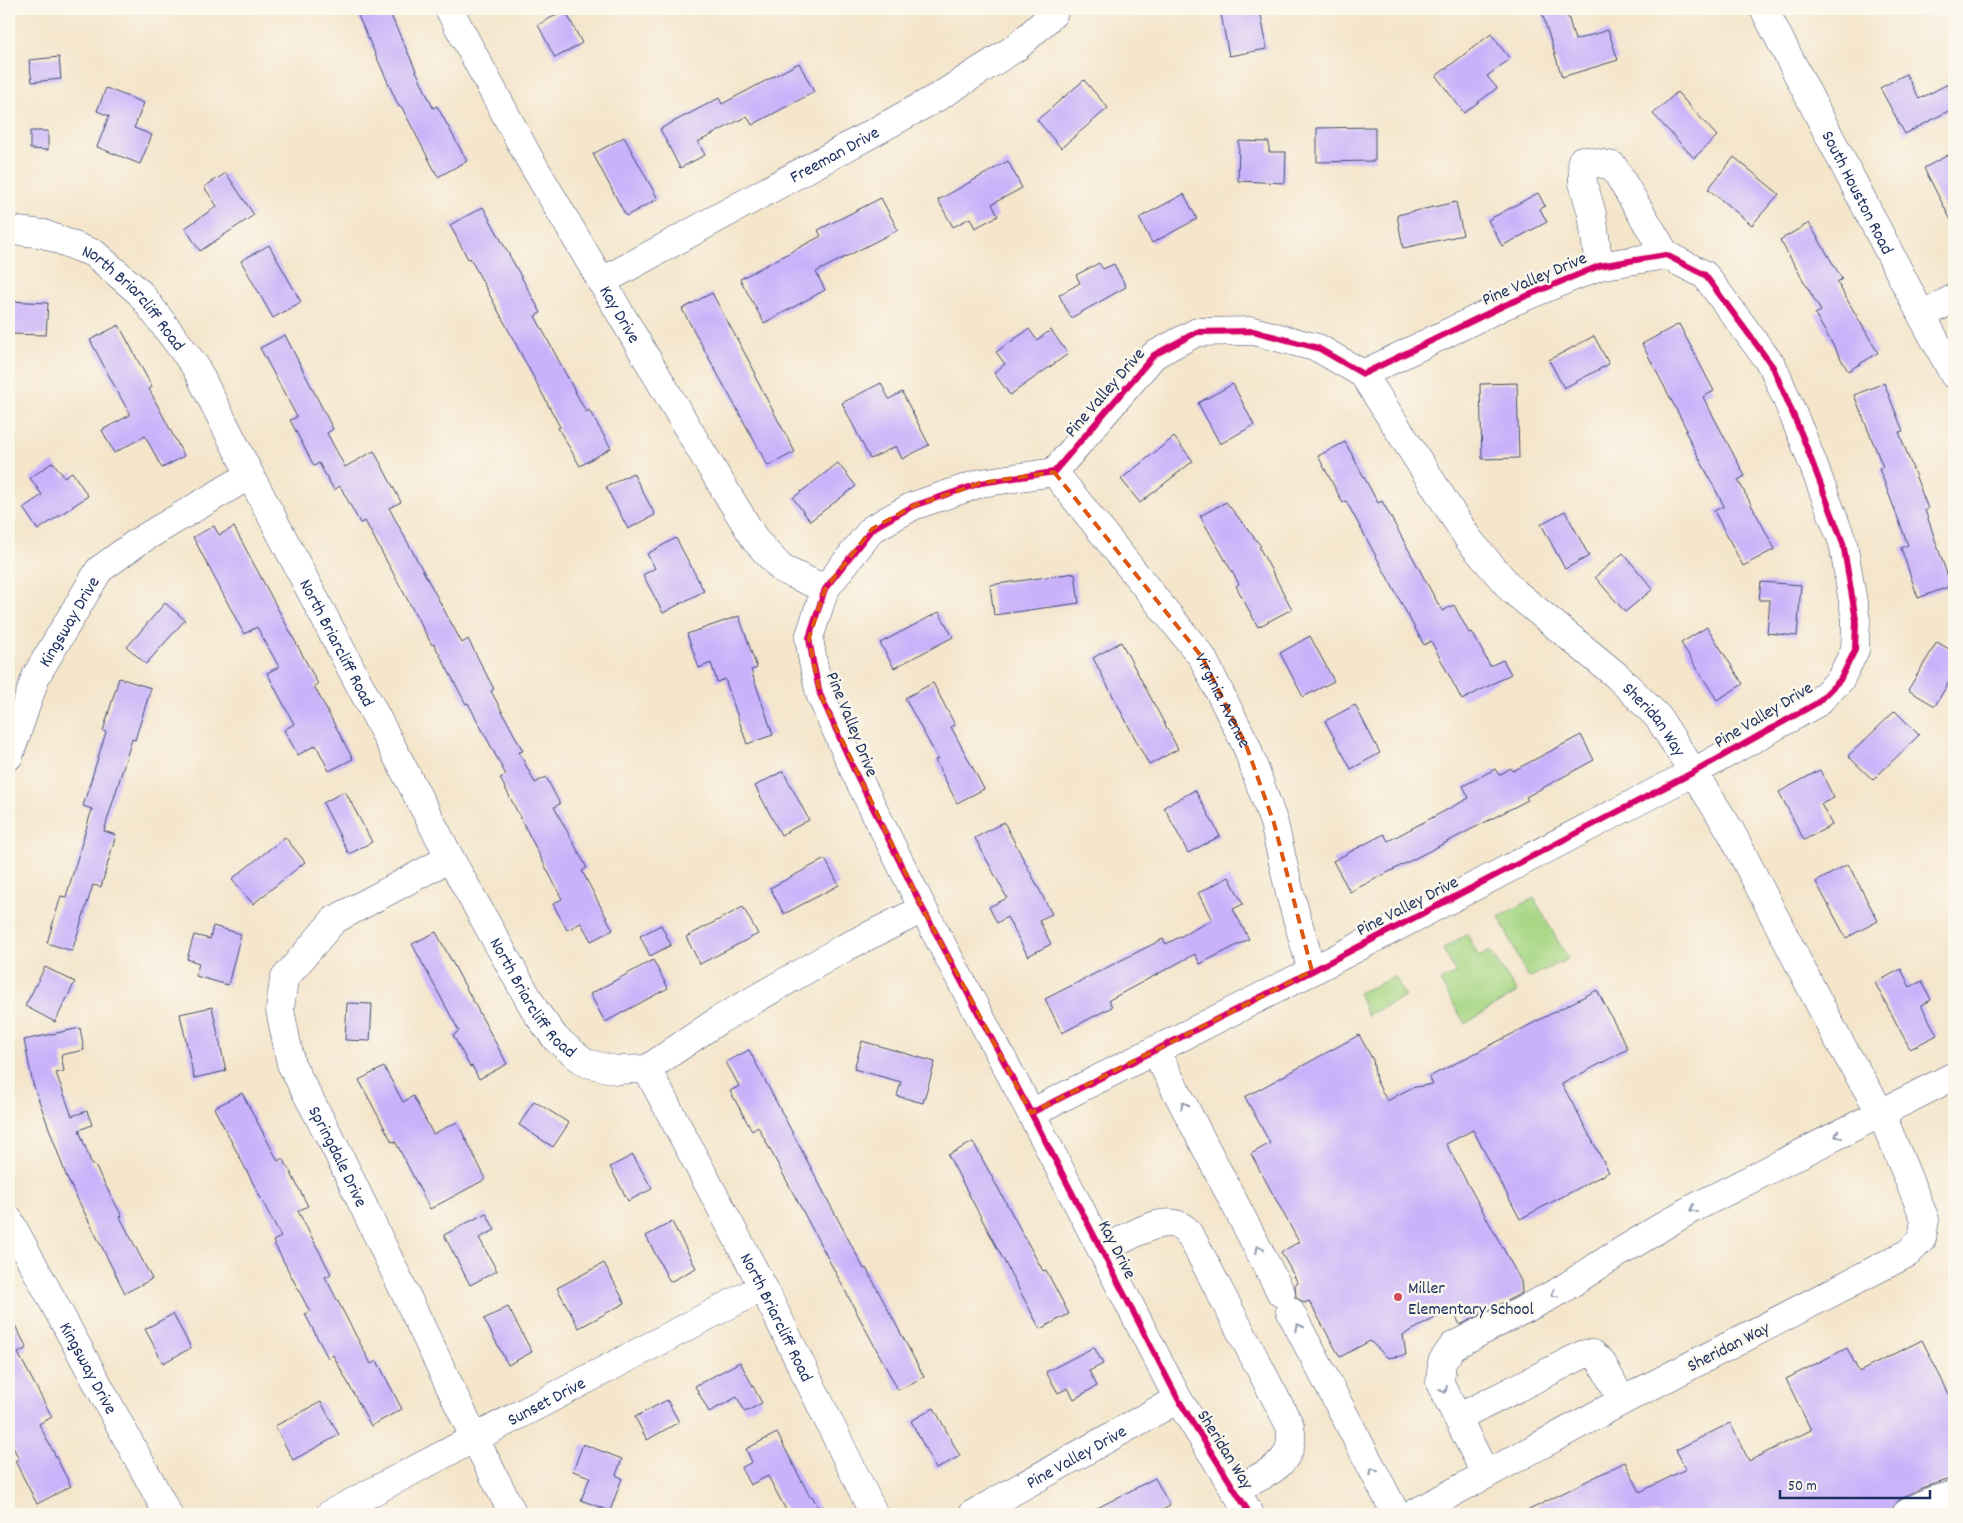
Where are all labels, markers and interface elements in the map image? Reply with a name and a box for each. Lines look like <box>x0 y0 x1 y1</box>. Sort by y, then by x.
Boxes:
street label: Freeman Drive <box>786 121 885 191</box>
street label: South Houston Road <box>1814 127 1898 260</box>
street label: North Briarcliff Road <box>78 240 190 357</box>
street label: Pine Valley Drive <box>1479 247 1591 314</box>
street label: Kay Drive <box>592 282 645 349</box>
street label: Pine Valley Drive <box>1060 343 1152 444</box>
street label: Kingsway Drive <box>34 573 107 673</box>
street label: North Briarcliff Road <box>291 575 379 712</box>
street label: Virginia Avenue <box>1187 649 1256 753</box>
street label: Pine Valley Drive <box>818 669 883 781</box>
street label: Pine Valley Drive <box>1710 677 1819 756</box>
street label: Sheridan Way <box>1615 678 1691 763</box>
street label: Pine Valley Drive <box>1353 871 1464 944</box>
street label: North Briarcliff Road <box>482 934 581 1065</box>
one-way arrow <box>1180 1101 1190 1110</box>
street label: Springdale Drive <box>300 1102 372 1212</box>
one-way arrow <box>1834 1129 1843 1139</box>
one-way arrow <box>1689 1203 1698 1213</box>
street label: Kay Drive <box>1090 1216 1141 1284</box>
one-way arrow <box>1255 1246 1265 1255</box>
street label: North Briarcliff Road <box>732 1249 818 1387</box>
place label: Miller Elementary School <box>1408 1277 1535 1323</box>
one-way arrow <box>1551 1288 1560 1298</box>
marker: Miller Elementary School <box>1392 1291 1404 1303</box>
street label: Sheridan Way <box>1684 1316 1775 1380</box>
street label: Kingsway Drive <box>52 1318 122 1420</box>
one-way arrow <box>1295 1323 1305 1332</box>
street label: Sunset Drive <box>504 1372 591 1434</box>
one-way arrow <box>1437 1385 1448 1394</box>
street label: Sheridan Way <box>1190 1406 1259 1495</box>
street label: Pine Valley Drive <box>1022 1420 1132 1497</box>
one-way arrow <box>1369 1467 1379 1476</box>
scale bar <box>1780 1468 1930 1500</box>
text: 50 m <box>1788 1476 1817 1498</box>

